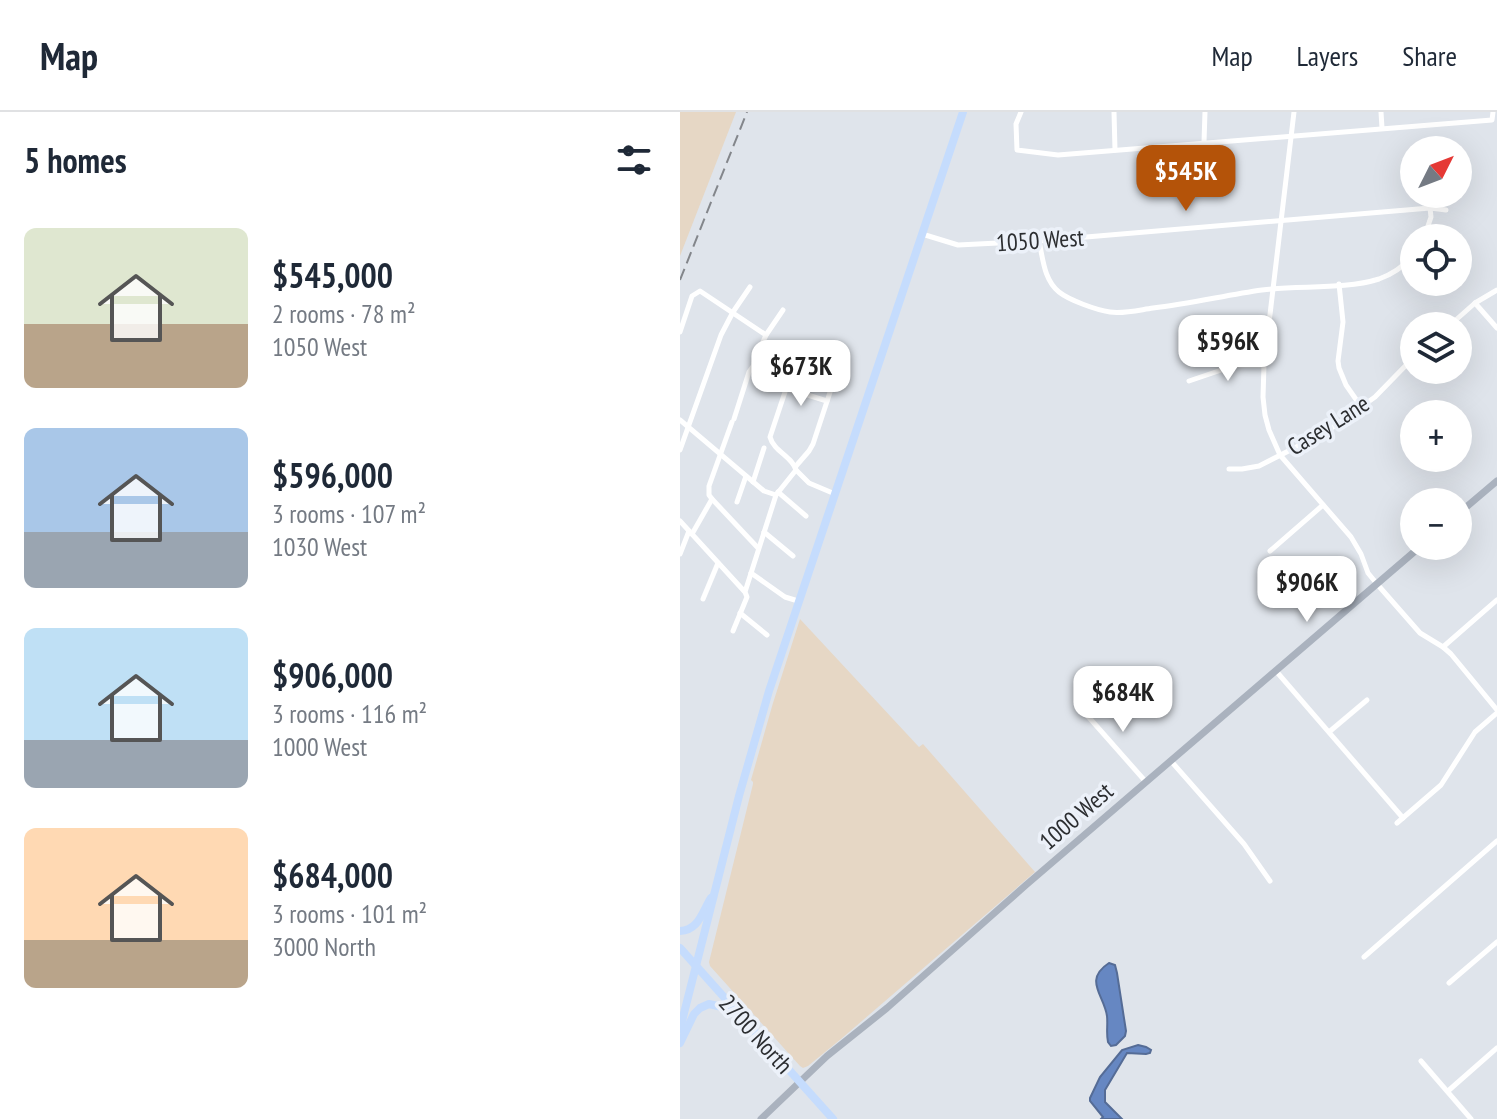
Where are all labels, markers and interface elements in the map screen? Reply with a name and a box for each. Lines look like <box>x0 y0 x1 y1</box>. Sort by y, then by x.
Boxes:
text: Map <box>40 31 98 80</box>
text: Map <box>1211 37 1253 74</box>
text: Layers <box>1297 37 1358 74</box>
text: Share <box>1402 37 1457 74</box>
north arrow <box>1400 136 1472 208</box>
map controls <box>1400 136 1472 560</box>
text: 5 homes <box>24 138 127 182</box>
icon: filters <box>612 138 656 182</box>
pin: $545K <box>1130 145 1242 213</box>
text: $545K <box>1154 154 1218 187</box>
street label: 1050 West <box>995 221 1085 259</box>
button: locate <box>1400 224 1472 296</box>
text: $545,000 <box>272 253 393 297</box>
icon: home <box>88 260 184 356</box>
text: 2 rooms · 78 m² <box>272 297 416 330</box>
button: layers <box>1400 312 1472 384</box>
pin: $596K <box>1172 315 1284 383</box>
text: $596K <box>1196 324 1260 357</box>
text: 1050 West <box>272 330 367 363</box>
pin: $673K <box>745 340 857 408</box>
text: $673K <box>769 349 833 382</box>
street label: Casey Lane <box>1281 388 1375 462</box>
button: + <box>1400 400 1472 472</box>
text: $596,000 <box>272 453 393 497</box>
icon: home <box>88 460 184 556</box>
button: − <box>1400 488 1472 560</box>
text: 3 rooms · 107 m² <box>272 497 426 530</box>
text: 1030 West <box>272 530 367 563</box>
pin: $906K <box>1251 556 1363 624</box>
text: $906K <box>1275 565 1339 598</box>
text: $906,000 <box>272 653 393 697</box>
icon: home <box>88 660 184 756</box>
pin: $684K <box>1067 666 1179 734</box>
text: $684K <box>1091 675 1155 708</box>
text: 3 rooms · 116 m² <box>272 697 427 730</box>
text: 1000 West <box>272 730 367 763</box>
street label: 1000 West <box>1033 775 1120 856</box>
text: $684,000 <box>272 853 393 897</box>
icon: home <box>88 860 184 956</box>
text: 3 rooms · 101 m² <box>272 897 427 930</box>
text: 3000 North <box>272 930 376 963</box>
street label: 2700 North <box>712 988 800 1080</box>

